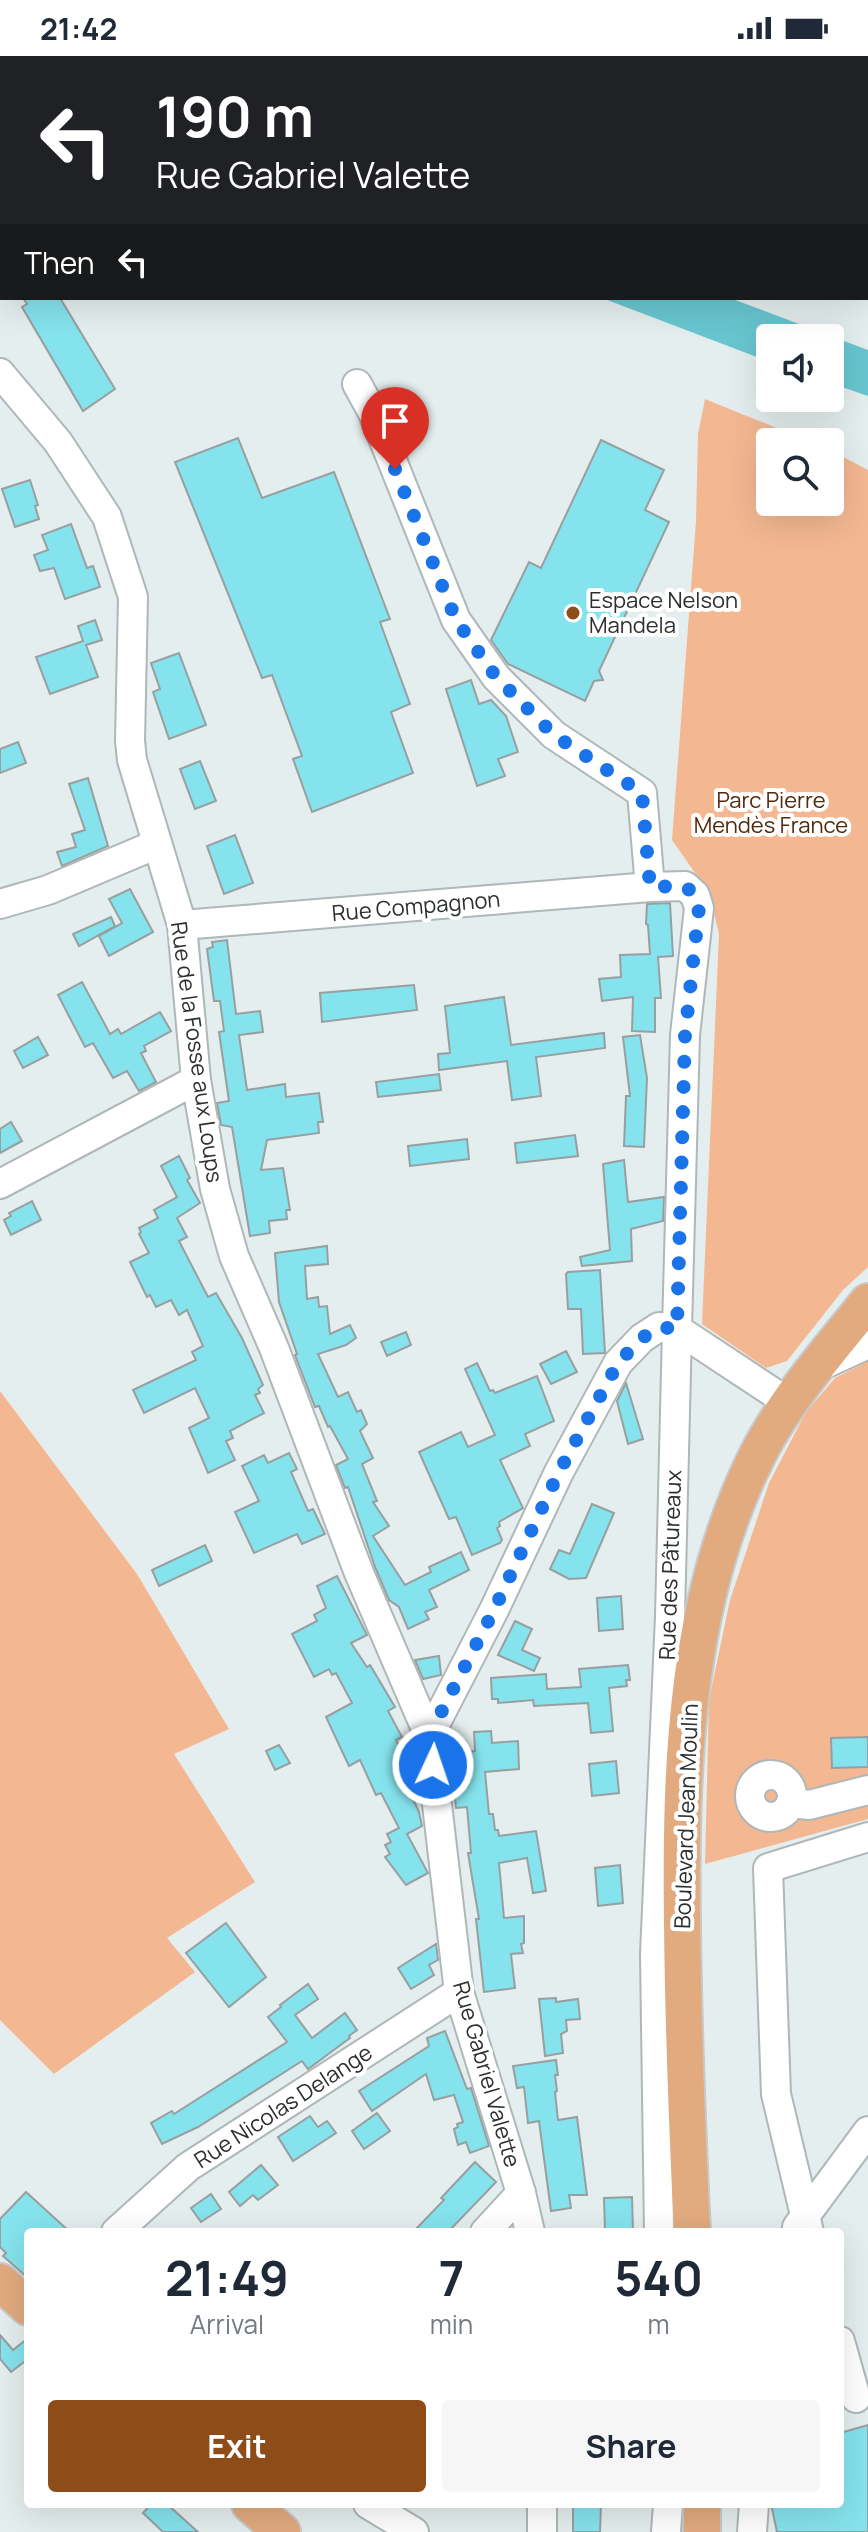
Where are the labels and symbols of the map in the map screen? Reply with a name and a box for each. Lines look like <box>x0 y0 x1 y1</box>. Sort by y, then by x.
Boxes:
pin <box>361 387 429 469</box>
place label: Espace Nelson Mandela <box>589 585 738 640</box>
marker: Espace Nelson Mandela <box>564 604 582 622</box>
park label: Parc Pierre Mendès France <box>694 785 848 840</box>
street label: Rue Compagnon <box>331 884 501 928</box>
street label: Rue de la Fosse aux Loups <box>164 920 230 1184</box>
street label: Rue des Pâtureaux <box>652 1469 688 1661</box>
street label: Boulevard Jean Moulin <box>667 1703 705 1929</box>
position arrow <box>391 1723 475 1807</box>
street label: Rue Gabriel Valette <box>446 1978 528 2171</box>
street label: Rue Nicolas Delange <box>188 2037 378 2175</box>

